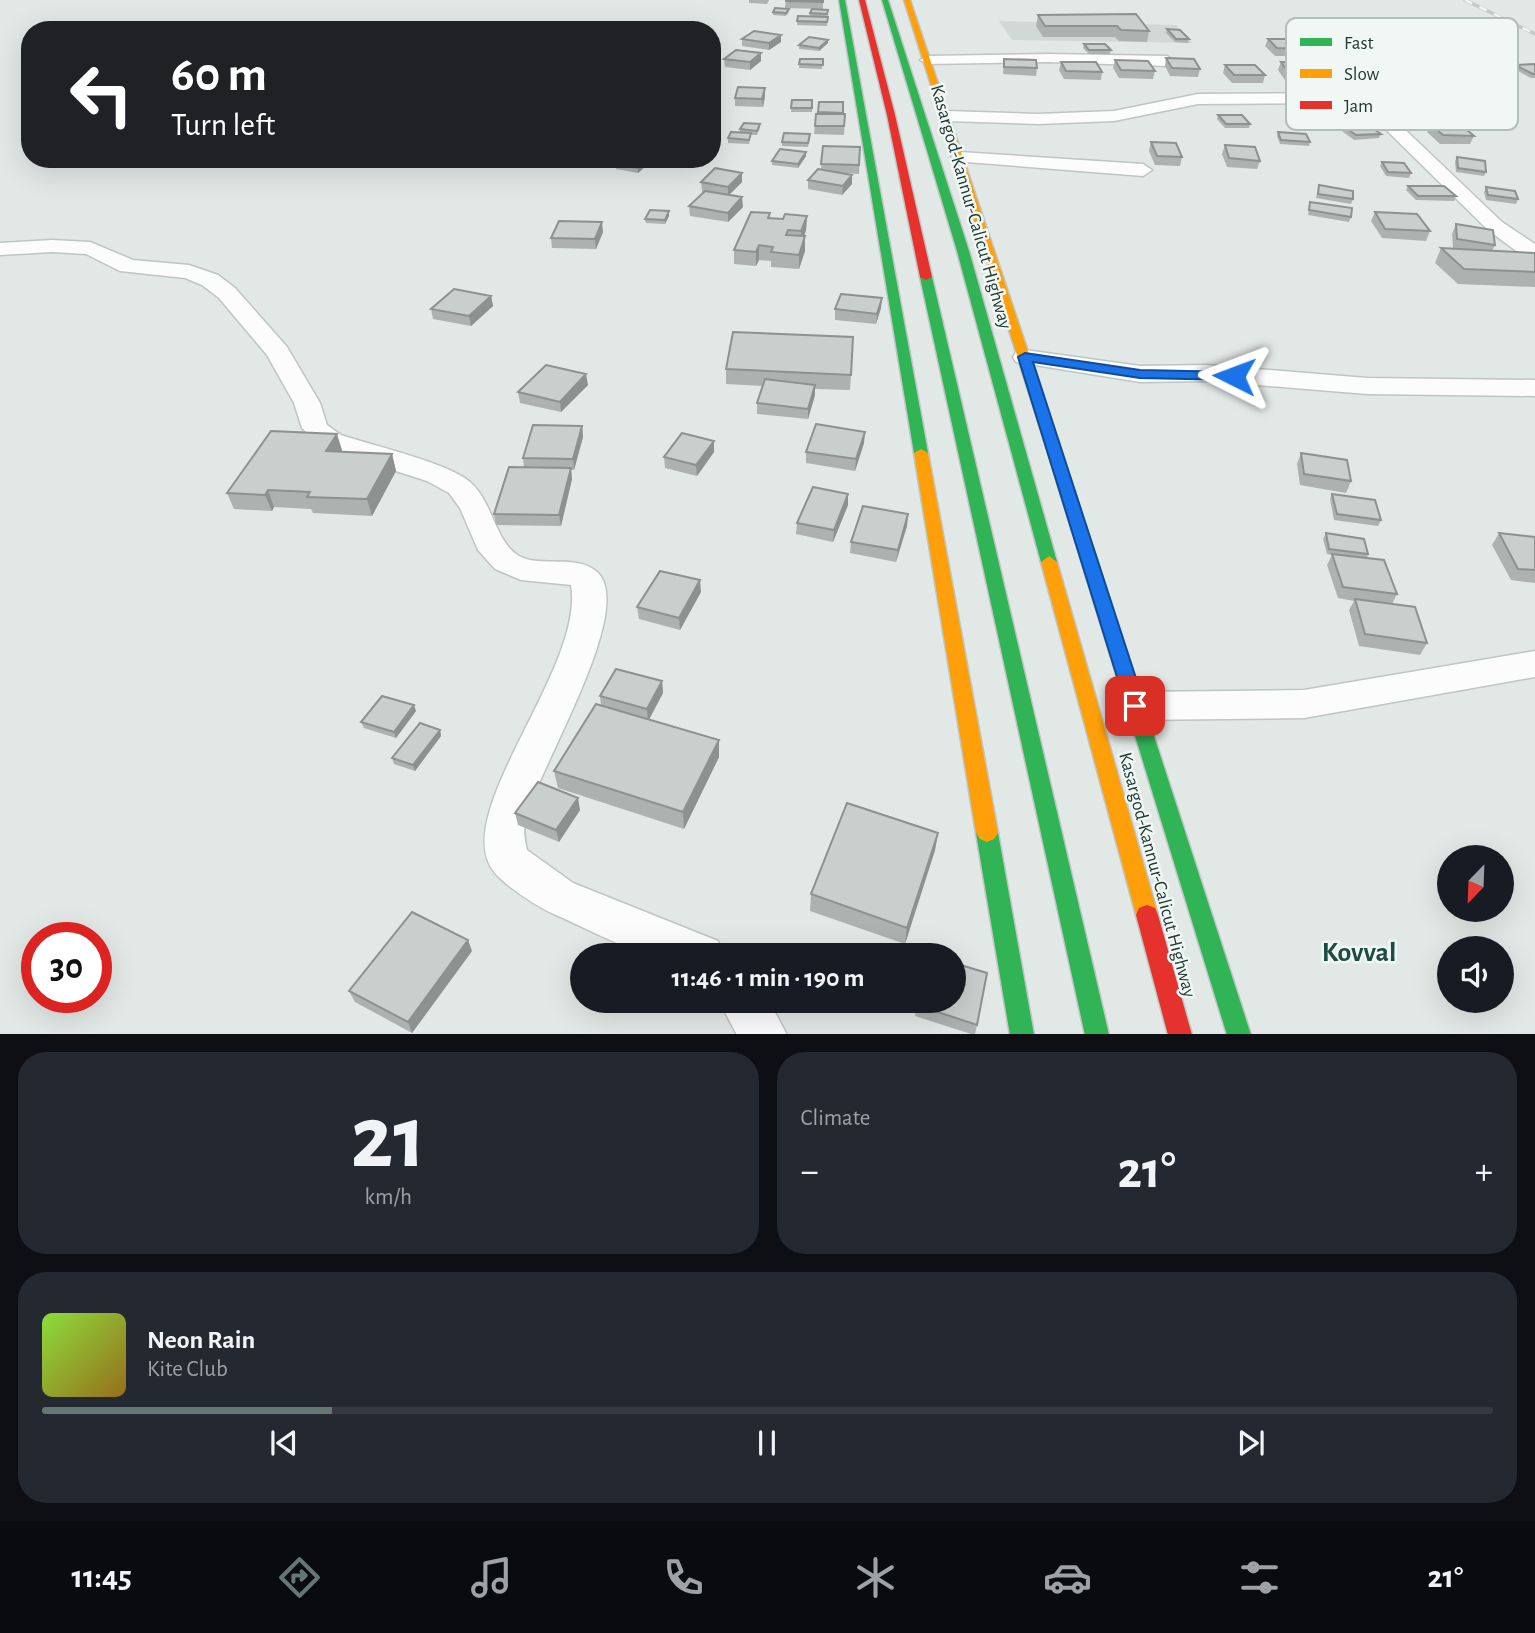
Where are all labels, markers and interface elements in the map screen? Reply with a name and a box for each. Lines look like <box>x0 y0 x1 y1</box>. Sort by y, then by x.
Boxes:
legend <box>1286 18 1518 130</box>
text: Fast <box>1344 34 1374 53</box>
icon: left <box>56 49 147 140</box>
text: 60 m <box>171 51 267 100</box>
text: Slow <box>1344 65 1380 84</box>
street label: Kasargod-Kannur-Calicut Highway <box>927 83 1015 331</box>
text: Jam <box>1344 97 1373 116</box>
text: Turn left <box>171 109 275 141</box>
position arrow <box>1197 339 1271 413</box>
pin <box>1105 676 1165 736</box>
icon: arrive <box>1116 687 1154 725</box>
street label: Kasargod-Kannur-Calicut Highway <box>1115 750 1199 1000</box>
north arrow <box>1437 845 1514 922</box>
map controls <box>1437 845 1514 1013</box>
speed limit sign: 30 <box>21 922 112 1013</box>
button: sound <box>1437 936 1514 1013</box>
district label: Kovval <box>1322 939 1396 967</box>
text: 11:46 · 1 min · 190 m <box>671 965 865 991</box>
text: 21 <box>350 1093 426 1184</box>
text: Climate <box>801 1107 870 1130</box>
text: 21° <box>1118 1145 1176 1197</box>
text: − <box>801 1153 819 1191</box>
text: + <box>1475 1153 1493 1191</box>
text: km/h <box>365 1186 412 1209</box>
text: Neon Rain <box>147 1327 255 1353</box>
text: Kite Club <box>147 1358 228 1381</box>
icon: previous <box>265 1424 303 1462</box>
icon: pause <box>748 1424 786 1462</box>
icon: next <box>1232 1424 1270 1462</box>
icon: directions <box>275 1553 324 1602</box>
icon: music <box>467 1553 516 1602</box>
icon: phone <box>659 1553 708 1602</box>
icon: climate <box>851 1553 900 1602</box>
icon: car <box>1043 1553 1092 1602</box>
icon: filters <box>1235 1553 1284 1602</box>
text: 11:45 <box>72 1561 132 1593</box>
text: 21° <box>1427 1561 1463 1593</box>

